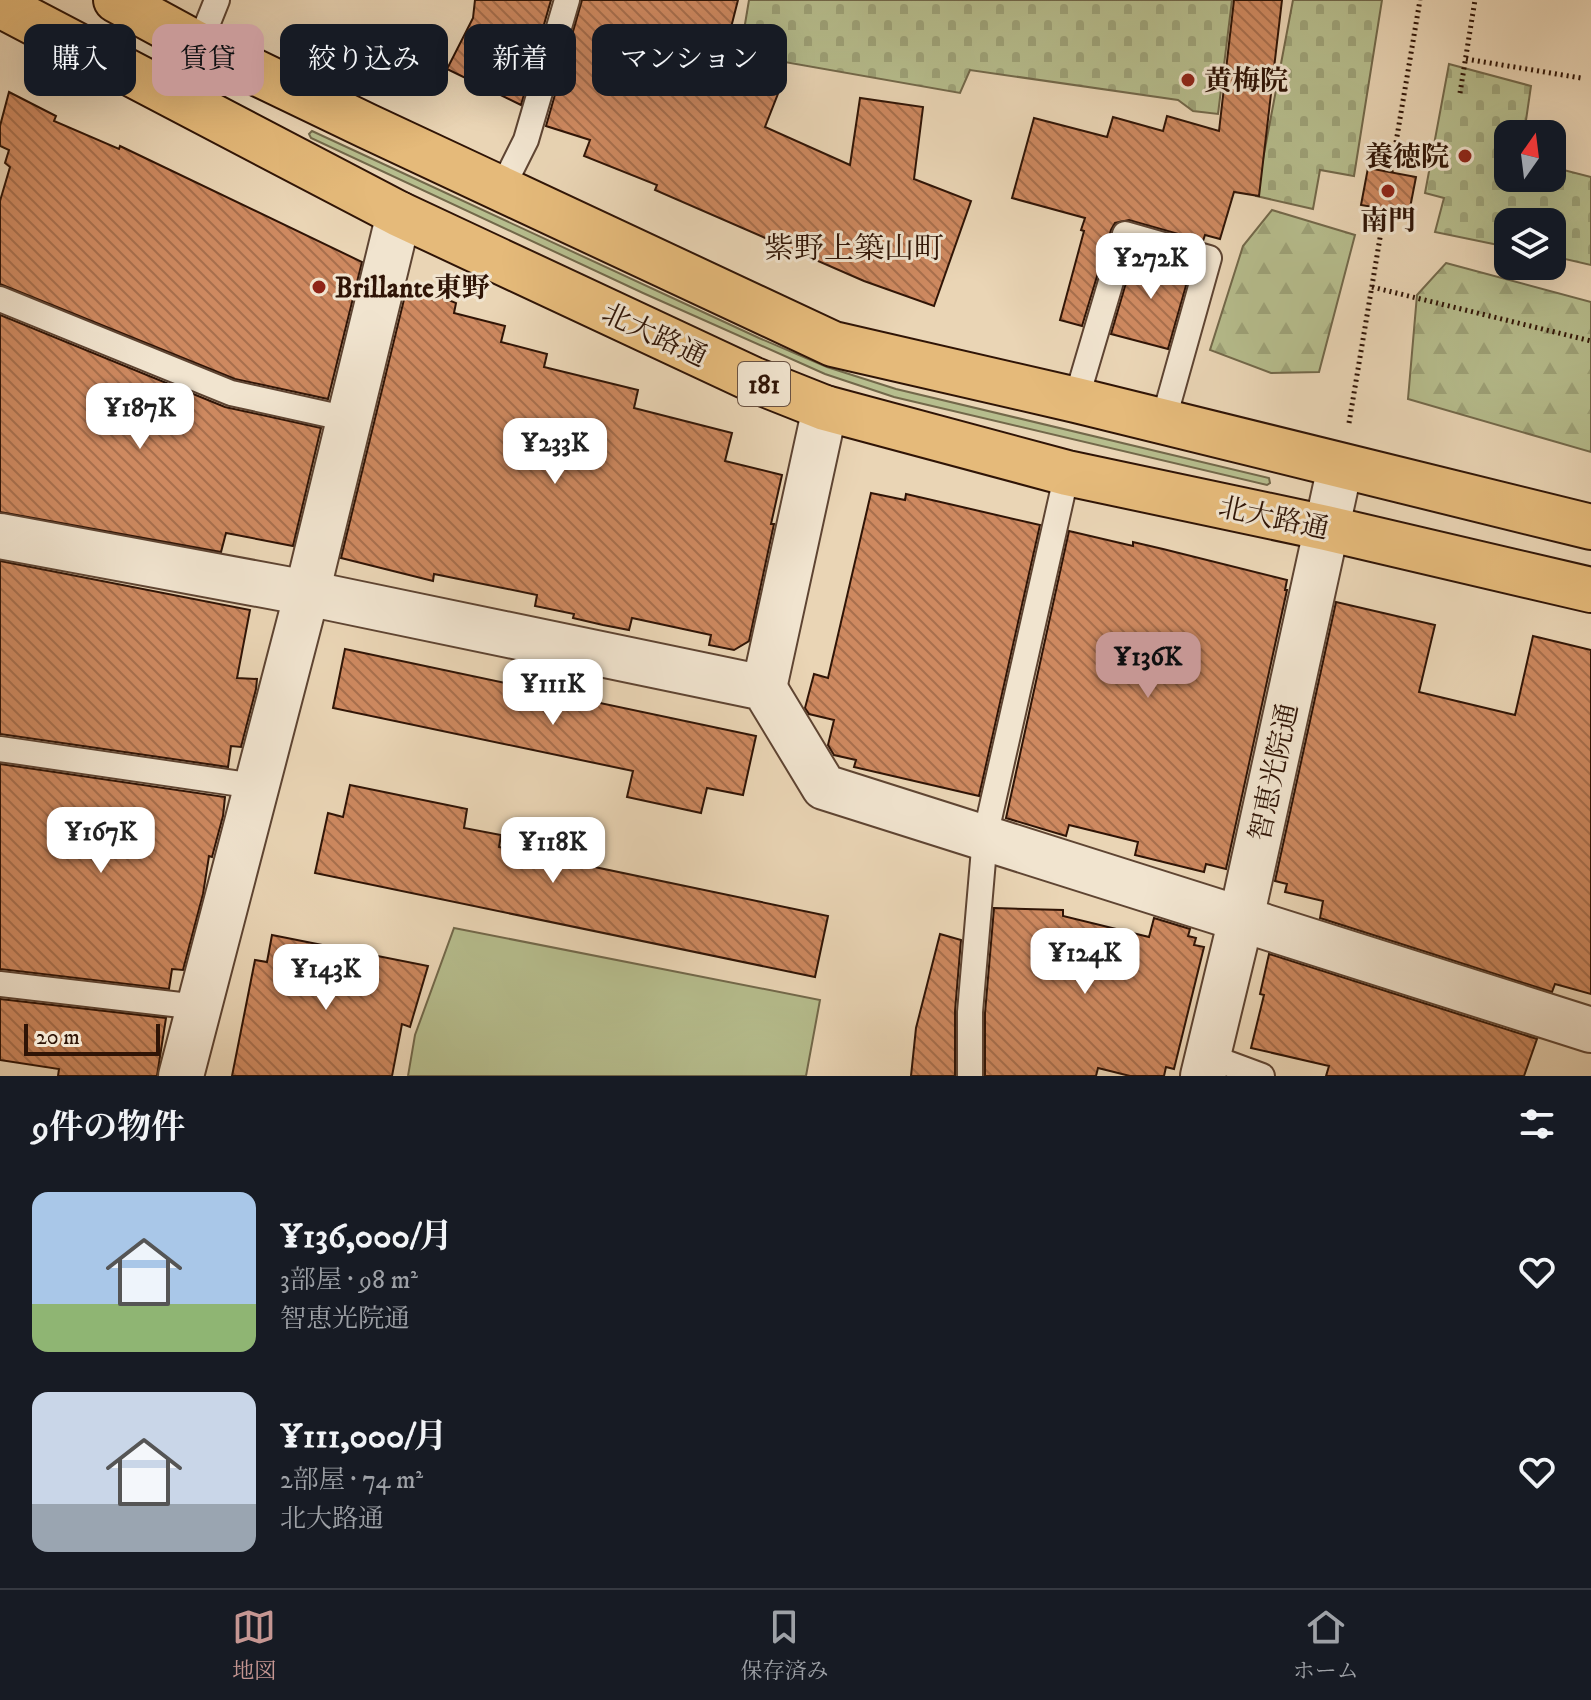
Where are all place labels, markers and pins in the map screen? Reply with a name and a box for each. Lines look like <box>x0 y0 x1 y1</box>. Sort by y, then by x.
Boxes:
place label: 黄梅院 <box>1204 64 1288 99</box>
marker: 黄梅院 <box>1179 71 1197 89</box>
place label: 養徳院 <box>1365 140 1449 175</box>
marker: 養徳院 <box>1456 147 1474 165</box>
marker: 南門 <box>1379 182 1397 200</box>
place label: 南門 <box>1360 204 1416 239</box>
pin: ¥272K <box>1095 233 1207 301</box>
place label: Brillante東野 <box>335 271 490 306</box>
marker: Brillante東野 <box>310 278 328 296</box>
pin: ¥187K <box>84 383 196 451</box>
pin: ¥233K <box>499 418 611 486</box>
pin: ¥136K <box>1092 632 1204 700</box>
pin: ¥111K <box>497 659 609 727</box>
pin: ¥167K <box>45 807 157 875</box>
pin: ¥118K <box>497 817 609 885</box>
pin: ¥124K <box>1029 928 1141 996</box>
pin: ¥143K <box>270 944 382 1012</box>

